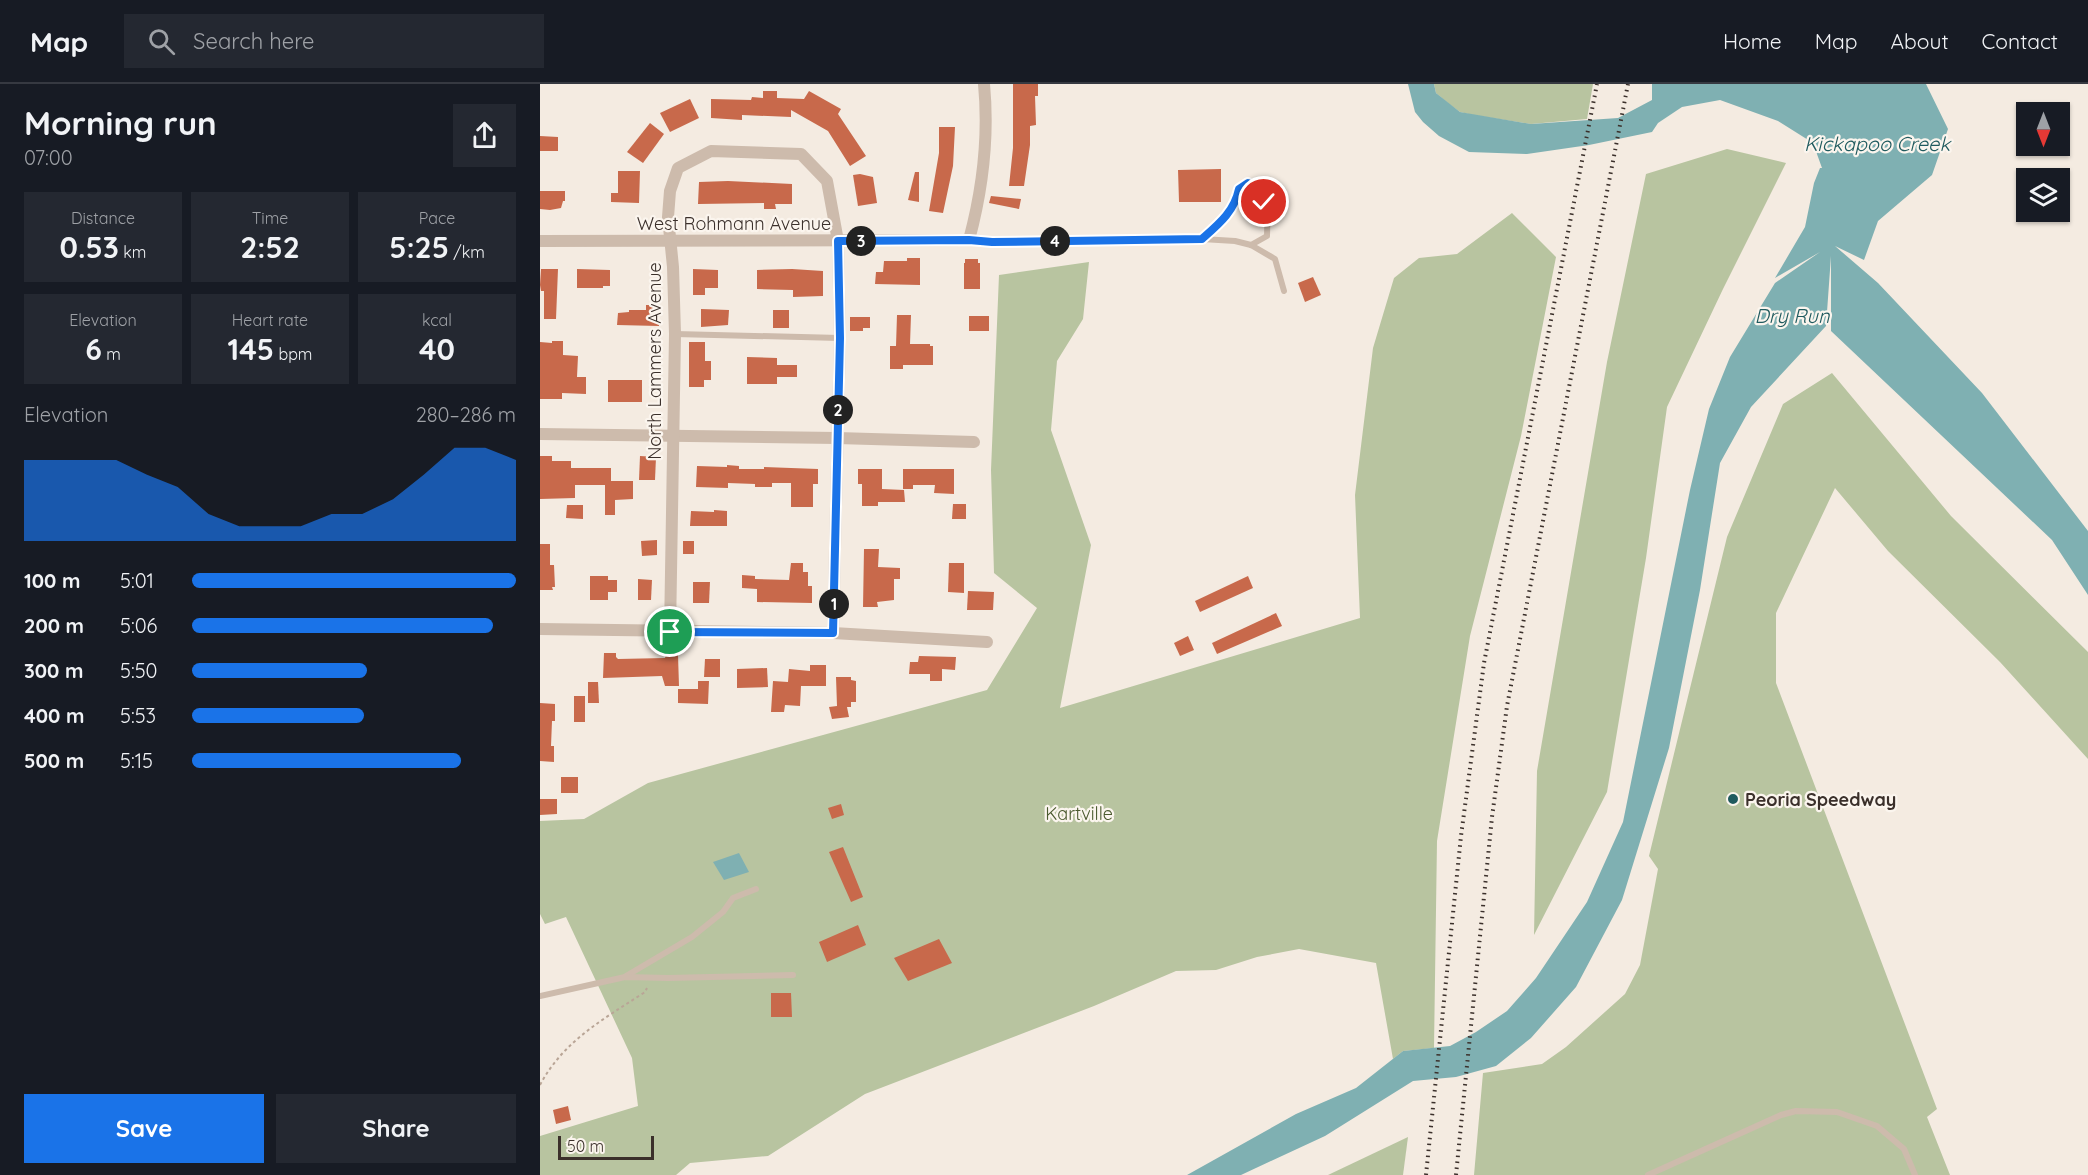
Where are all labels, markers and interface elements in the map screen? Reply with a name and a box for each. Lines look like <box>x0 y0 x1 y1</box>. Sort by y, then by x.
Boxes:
search box <box>124 14 544 68</box>
text: Map <box>30 24 88 59</box>
icon: search <box>145 25 178 58</box>
text: Search here <box>193 27 315 55</box>
text: Home <box>1723 28 1782 54</box>
text: Map <box>1815 28 1858 54</box>
text: About <box>1891 28 1949 54</box>
text: Contact <box>1982 28 2058 54</box>
text: Morning run <box>24 102 217 143</box>
north arrow <box>2016 102 2070 156</box>
map controls <box>2016 102 2070 222</box>
button: share <box>453 104 516 167</box>
water label: Kickapoo Creek <box>1804 131 1952 156</box>
text: 07:00 <box>24 145 73 170</box>
button: layers <box>2016 168 2070 222</box>
pin <box>1238 176 1289 227</box>
icon: check <box>1247 185 1280 218</box>
text: Distance <box>71 208 135 228</box>
text: Time <box>252 208 288 228</box>
text: Pace <box>419 208 455 228</box>
street label: West Rohmann Avenue <box>637 212 831 235</box>
pin: 3 <box>846 226 876 256</box>
pin: 4 <box>1040 226 1070 256</box>
text: 0.53 <box>60 228 119 266</box>
text: 2:52 <box>240 228 300 266</box>
text: 5:25 <box>389 228 449 266</box>
text: 3 <box>857 231 865 251</box>
text: 4 <box>1050 231 1060 251</box>
text: km <box>119 242 146 262</box>
text: /km <box>449 242 485 262</box>
street label: North Lammers Avenue <box>643 262 666 460</box>
water label: Dry Run <box>1754 303 1830 328</box>
text: Elevation <box>69 310 137 330</box>
text: Heart rate <box>232 310 308 330</box>
text: kcal <box>422 310 452 330</box>
text: 6 <box>85 330 102 368</box>
text: 145 <box>228 330 274 368</box>
text: 40 <box>419 330 455 368</box>
text: m <box>102 344 121 364</box>
text: bpm <box>274 344 312 364</box>
pin: 2 <box>823 395 853 425</box>
text: 2 <box>833 400 843 420</box>
text: Elevation <box>24 402 108 427</box>
text: 280–286 m <box>416 402 516 427</box>
text: 100 m <box>24 568 80 593</box>
text: 5:01 <box>120 568 154 593</box>
pin: 1 <box>819 589 849 619</box>
text: 1 <box>831 594 837 614</box>
pin <box>644 606 695 657</box>
text: 200 m <box>24 613 84 638</box>
text: 5:06 <box>120 613 157 638</box>
icon: arrive <box>653 615 686 648</box>
text: 300 m <box>24 658 83 683</box>
text: 5:50 <box>120 658 157 683</box>
text: 400 m <box>24 703 84 728</box>
text: 5:53 <box>120 703 156 728</box>
text: 500 m <box>24 748 84 773</box>
text: 5:15 <box>120 748 153 773</box>
place label: Peoria Speedway <box>1745 788 1896 811</box>
marker: Peoria Speedway <box>1726 792 1740 806</box>
park label: Kartville <box>1045 802 1113 825</box>
button: Save <box>24 1094 264 1163</box>
button: Share <box>276 1094 516 1163</box>
scale bar <box>558 1133 654 1160</box>
text: 50 m <box>567 1136 604 1156</box>

